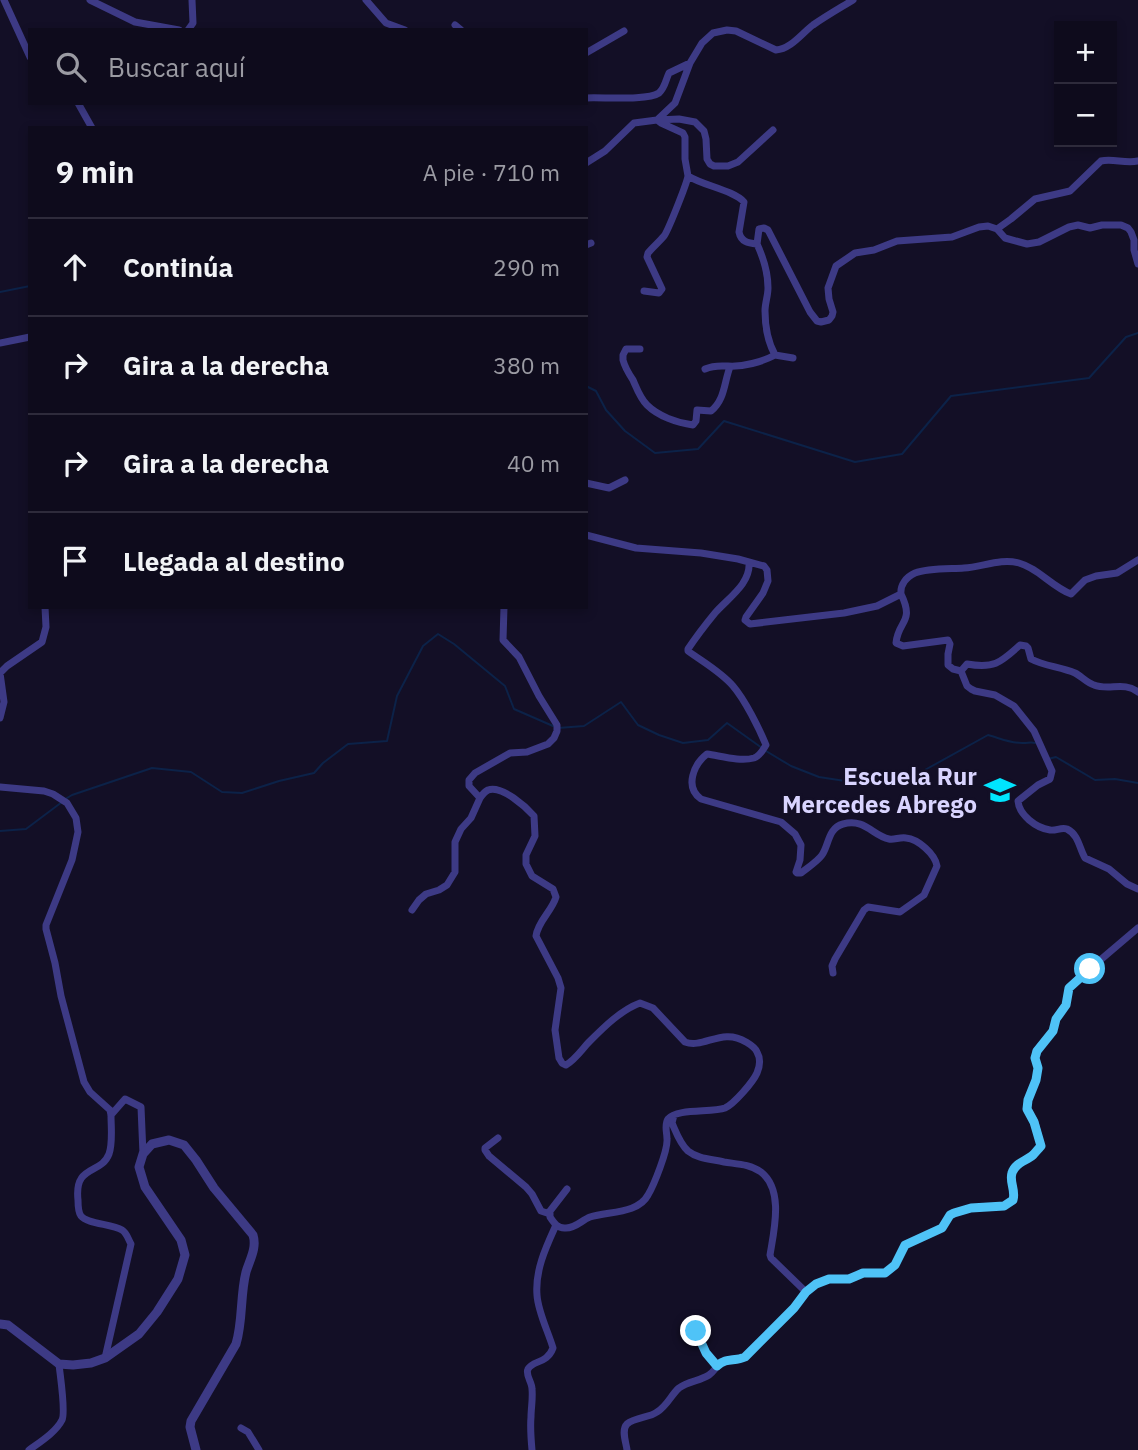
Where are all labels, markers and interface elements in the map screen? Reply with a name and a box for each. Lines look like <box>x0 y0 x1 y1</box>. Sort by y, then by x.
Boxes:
map controls <box>1054 21 1117 147</box>
button: + <box>1054 21 1117 84</box>
search box <box>28 28 588 105</box>
icon: search <box>52 48 90 86</box>
text: Buscar aquí <box>108 50 245 84</box>
button: − <box>1054 84 1117 147</box>
text: 9 min <box>56 152 134 191</box>
text: A pie · 710 m <box>423 157 560 187</box>
icon: ahead <box>56 248 94 286</box>
text: Continúa <box>123 250 233 284</box>
text: 290 m <box>493 252 560 282</box>
icon: right <box>56 346 94 384</box>
text: Gira a la derecha <box>123 348 329 382</box>
text: 380 m <box>493 350 560 380</box>
icon: right <box>56 444 94 482</box>
text: Gira a la derecha <box>123 446 329 480</box>
text: 40 m <box>507 448 560 478</box>
icon: arrive <box>56 542 94 580</box>
text: Llegada al destino <box>123 544 345 578</box>
place label: Escuela Rur Mercedes Abrego <box>782 760 977 820</box>
school or university icon: Escuela Rur Mercedes Abrego <box>983 773 1017 807</box>
route start <box>1074 953 1105 984</box>
route end <box>680 1315 711 1346</box>

